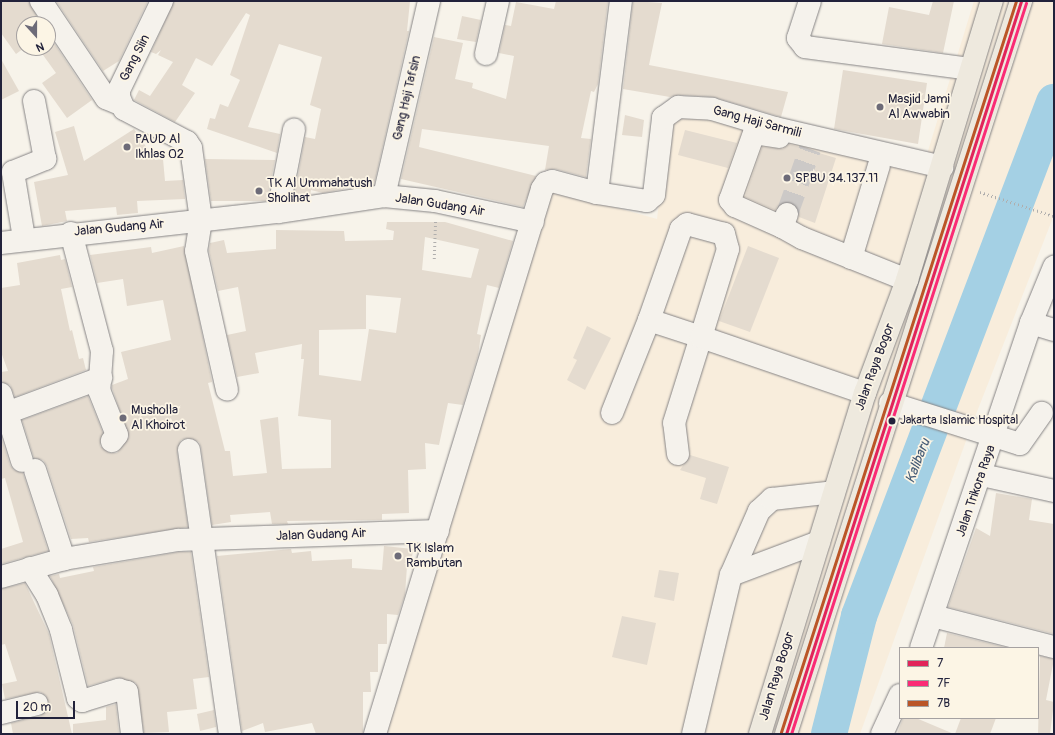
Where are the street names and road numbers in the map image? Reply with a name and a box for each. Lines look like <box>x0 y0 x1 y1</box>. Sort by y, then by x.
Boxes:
street label: Gang Siin <box>117 32 153 84</box>
street label: Gang Haji Tafsin <box>390 54 424 142</box>
street label: Gang Haji Sarmili <box>711 103 803 141</box>
street label: Jalan Gudang Air <box>394 190 486 220</box>
street label: Jalan Gudang Air <box>73 216 165 240</box>
street label: Jalan Raya Bogor <box>852 321 898 413</box>
street label: Jalan Trikora Raya <box>953 443 999 539</box>
street label: Jalan Gudang Air <box>276 526 366 544</box>
street label: Jalan Raya Bogor <box>756 630 798 722</box>

